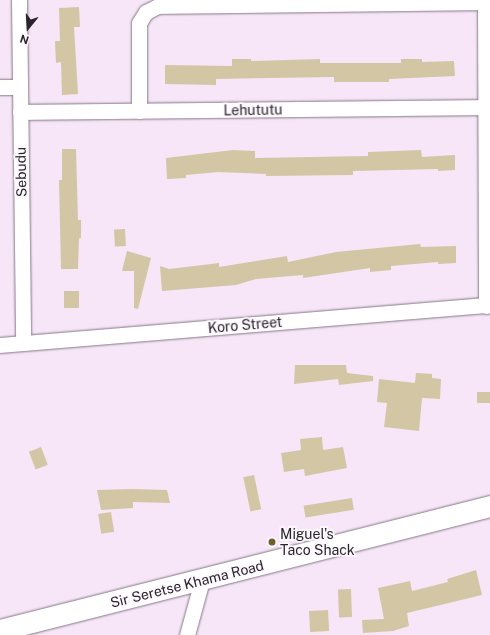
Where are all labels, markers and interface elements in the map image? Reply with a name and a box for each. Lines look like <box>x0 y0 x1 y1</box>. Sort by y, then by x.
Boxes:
north arrow <box>8 8 48 48</box>
text: N <box>18 32 30 46</box>
street label: Lehututu <box>223 101 283 119</box>
street label: Sebudu <box>12 147 30 197</box>
street label: Koro Street <box>207 313 283 337</box>
place label: Miguel's Taco Shack <box>280 526 355 558</box>
marker: Miguel's Taco Shack <box>267 537 277 547</box>
street label: Sir Seretse Khama Road <box>108 557 266 611</box>

